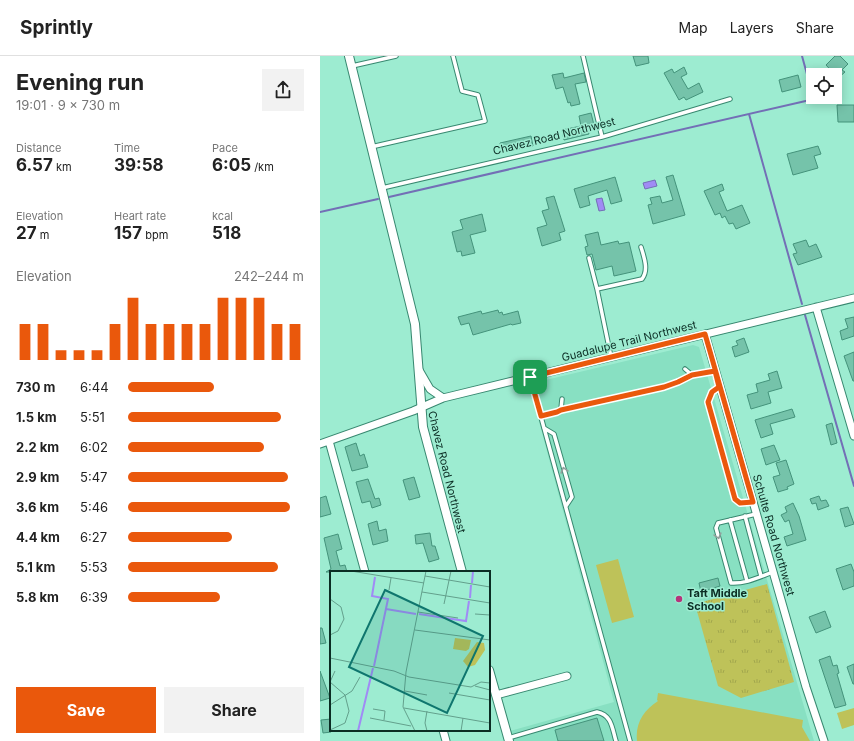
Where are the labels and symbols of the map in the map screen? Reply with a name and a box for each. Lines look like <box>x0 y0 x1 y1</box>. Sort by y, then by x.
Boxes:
street label: Chavez Road Northwest <box>491 114 617 158</box>
street label: Guadalupe Trail Northwest <box>560 317 698 365</box>
pin <box>513 360 547 394</box>
street label: Chavez Road Northwest <box>425 409 469 535</box>
one-way arrow <box>560 467 569 474</box>
street label: Schulte Road Northwest <box>750 473 798 598</box>
one-way arrow <box>713 532 722 539</box>
inset map <box>330 571 490 731</box>
place label: Taft Middle School <box>687 586 748 613</box>
marker: Taft Middle School <box>674 594 684 604</box>

